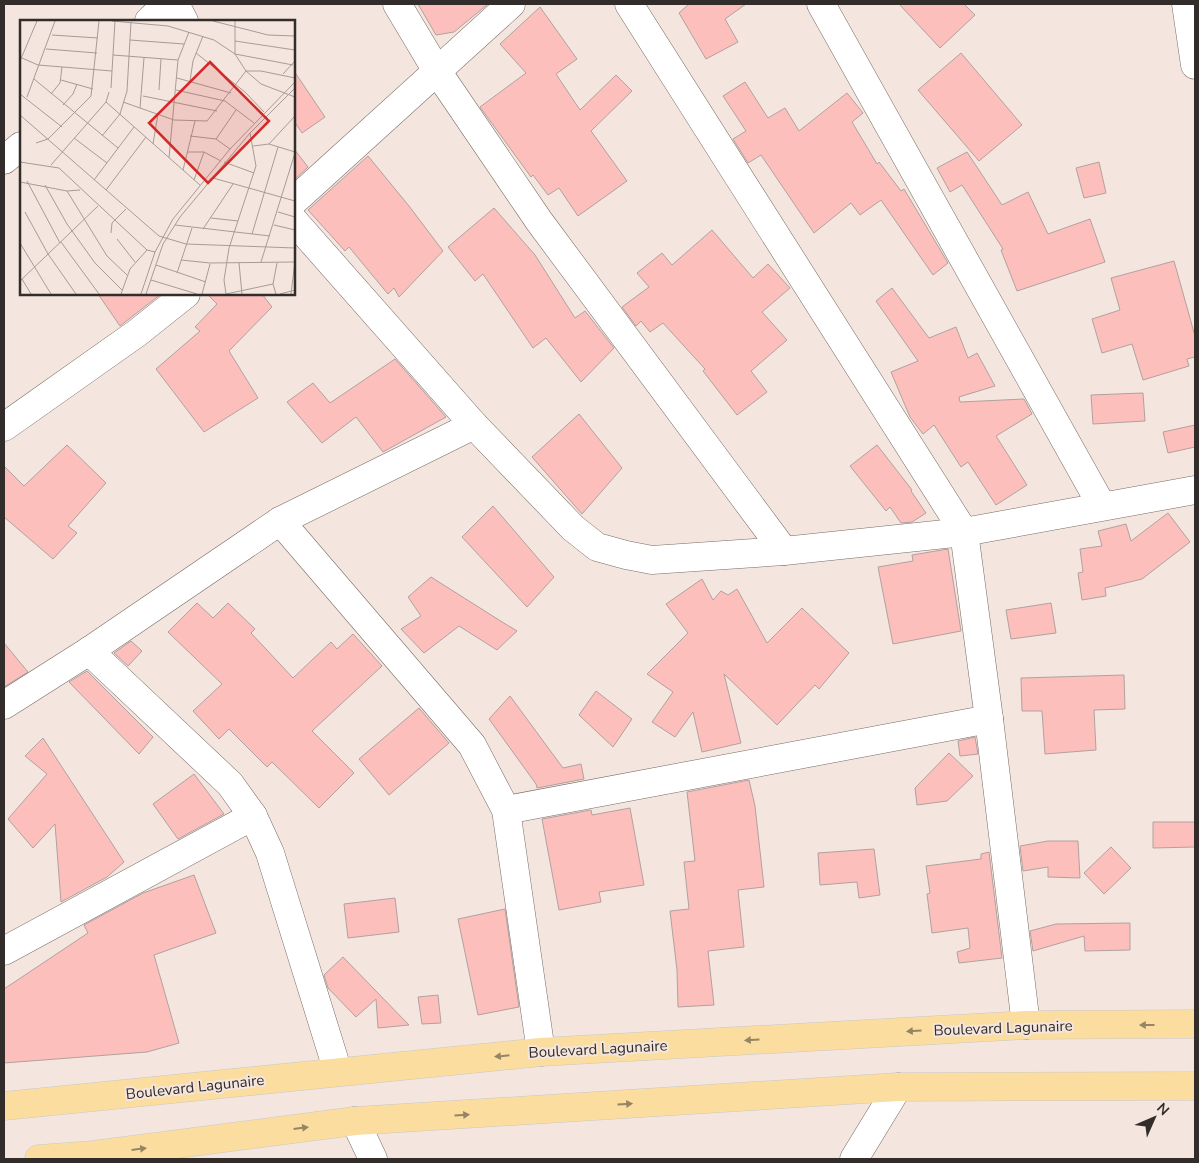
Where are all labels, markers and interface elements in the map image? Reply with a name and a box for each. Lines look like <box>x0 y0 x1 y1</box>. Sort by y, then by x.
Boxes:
inset map <box>20 20 295 295</box>
street label: Boulevard Lagunaire <box>933 1016 1073 1040</box>
one-way arrow <box>1138 1021 1154 1029</box>
one-way arrow <box>906 1028 922 1036</box>
street label: Boulevard Lagunaire <box>528 1035 668 1063</box>
one-way arrow <box>744 1037 760 1045</box>
one-way arrow <box>494 1052 510 1060</box>
street label: Boulevard Lagunaire <box>125 1070 265 1104</box>
north arrow <box>1129 1093 1179 1143</box>
text: N <box>1152 1099 1173 1120</box>
one-way arrow <box>617 1100 633 1108</box>
one-way arrow <box>455 1110 471 1118</box>
one-way arrow <box>293 1124 309 1132</box>
one-way arrow <box>132 1145 148 1153</box>

